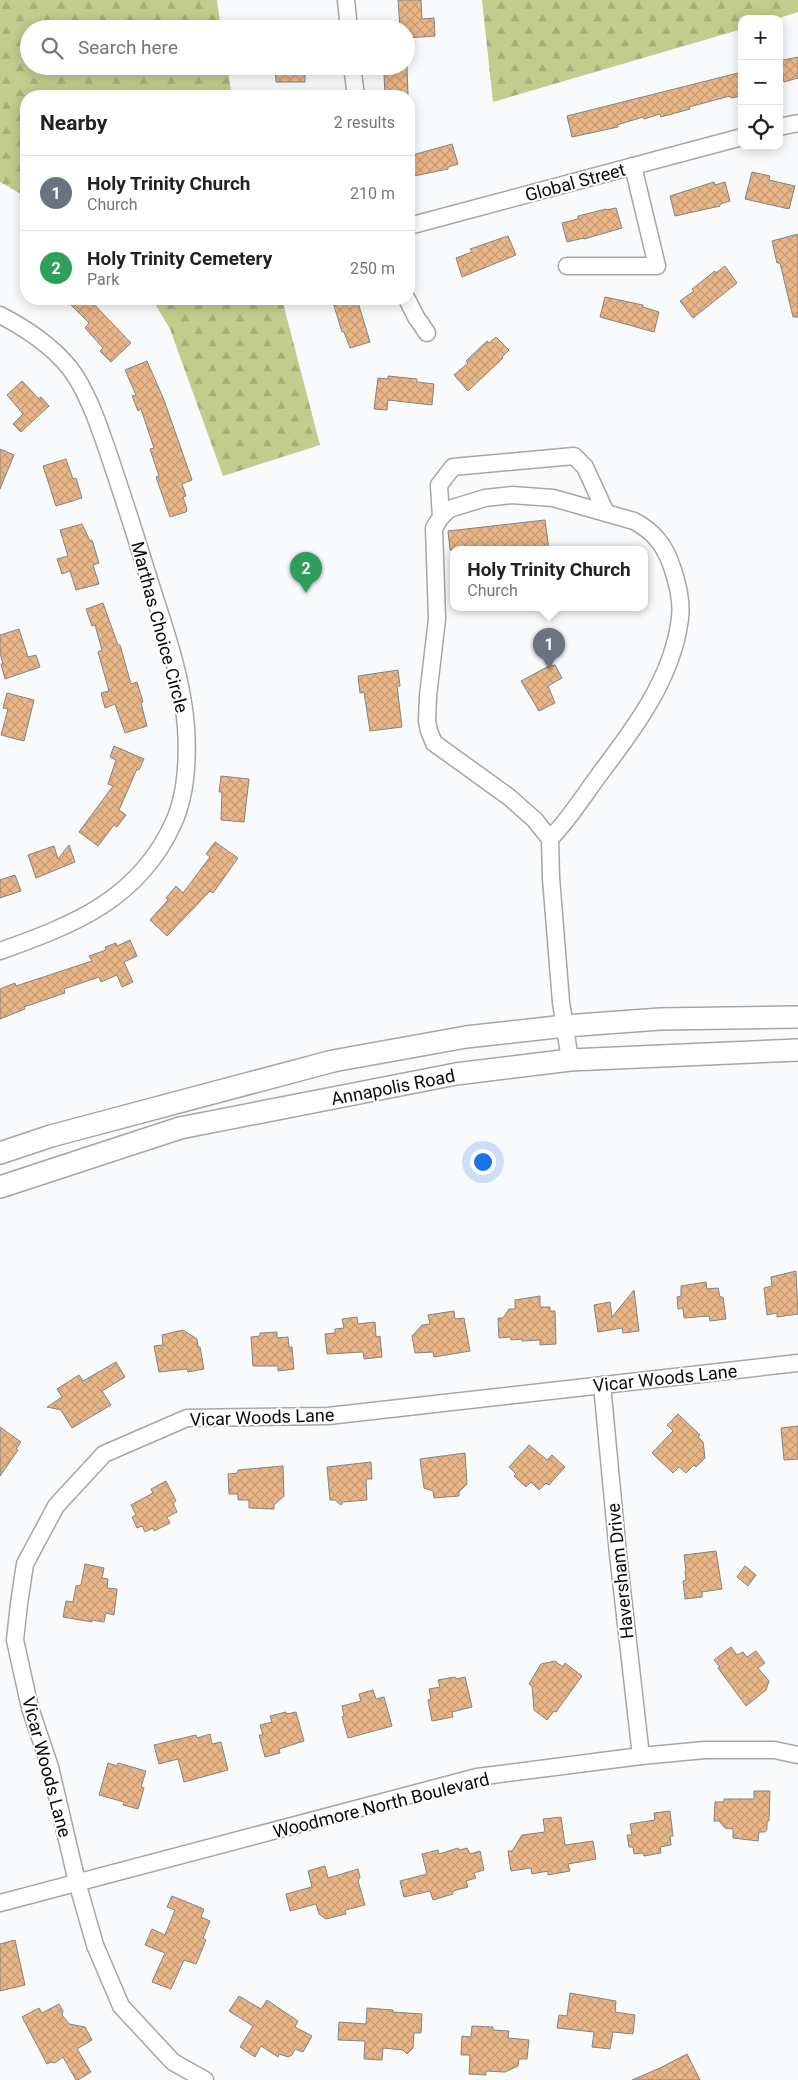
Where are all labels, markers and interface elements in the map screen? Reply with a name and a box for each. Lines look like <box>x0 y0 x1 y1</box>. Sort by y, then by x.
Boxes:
map controls <box>738 15 783 150</box>
button: + <box>738 15 783 60</box>
search box <box>20 20 415 75</box>
icon: search <box>38 34 66 62</box>
text: Search here <box>78 36 178 59</box>
button: − <box>738 60 783 105</box>
button: locate <box>738 105 783 150</box>
text: Nearby <box>40 111 107 135</box>
text: 2 results <box>334 113 395 132</box>
street label: Global Street <box>522 158 628 205</box>
text: Holy Trinity Church <box>87 172 251 195</box>
text: 1 <box>51 184 61 203</box>
text: 210 m <box>350 184 395 203</box>
text: Church <box>87 195 138 214</box>
text: Holy Trinity Cemetery <box>87 247 272 270</box>
text: 2 <box>51 259 61 278</box>
text: 250 m <box>350 259 395 278</box>
text: Park <box>87 270 119 289</box>
street label: Marthas Choice Circle <box>127 539 193 715</box>
popup <box>450 546 648 611</box>
pin: 2 <box>290 552 322 593</box>
text: Holy Trinity Church <box>467 558 631 581</box>
text: Church <box>467 581 518 600</box>
pin: 1 <box>533 628 565 669</box>
street label: Annapolis Road <box>329 1065 457 1109</box>
your location <box>470 1149 496 1175</box>
street label: Vicar Woods Lane <box>592 1360 738 1396</box>
street label: Vicar Woods Lane <box>189 1404 335 1430</box>
street label: Haversham Drive <box>602 1502 638 1640</box>
street label: Vicar Woods Lane <box>18 1694 76 1840</box>
street label: Woodmore North Boulevard <box>271 1768 491 1842</box>

